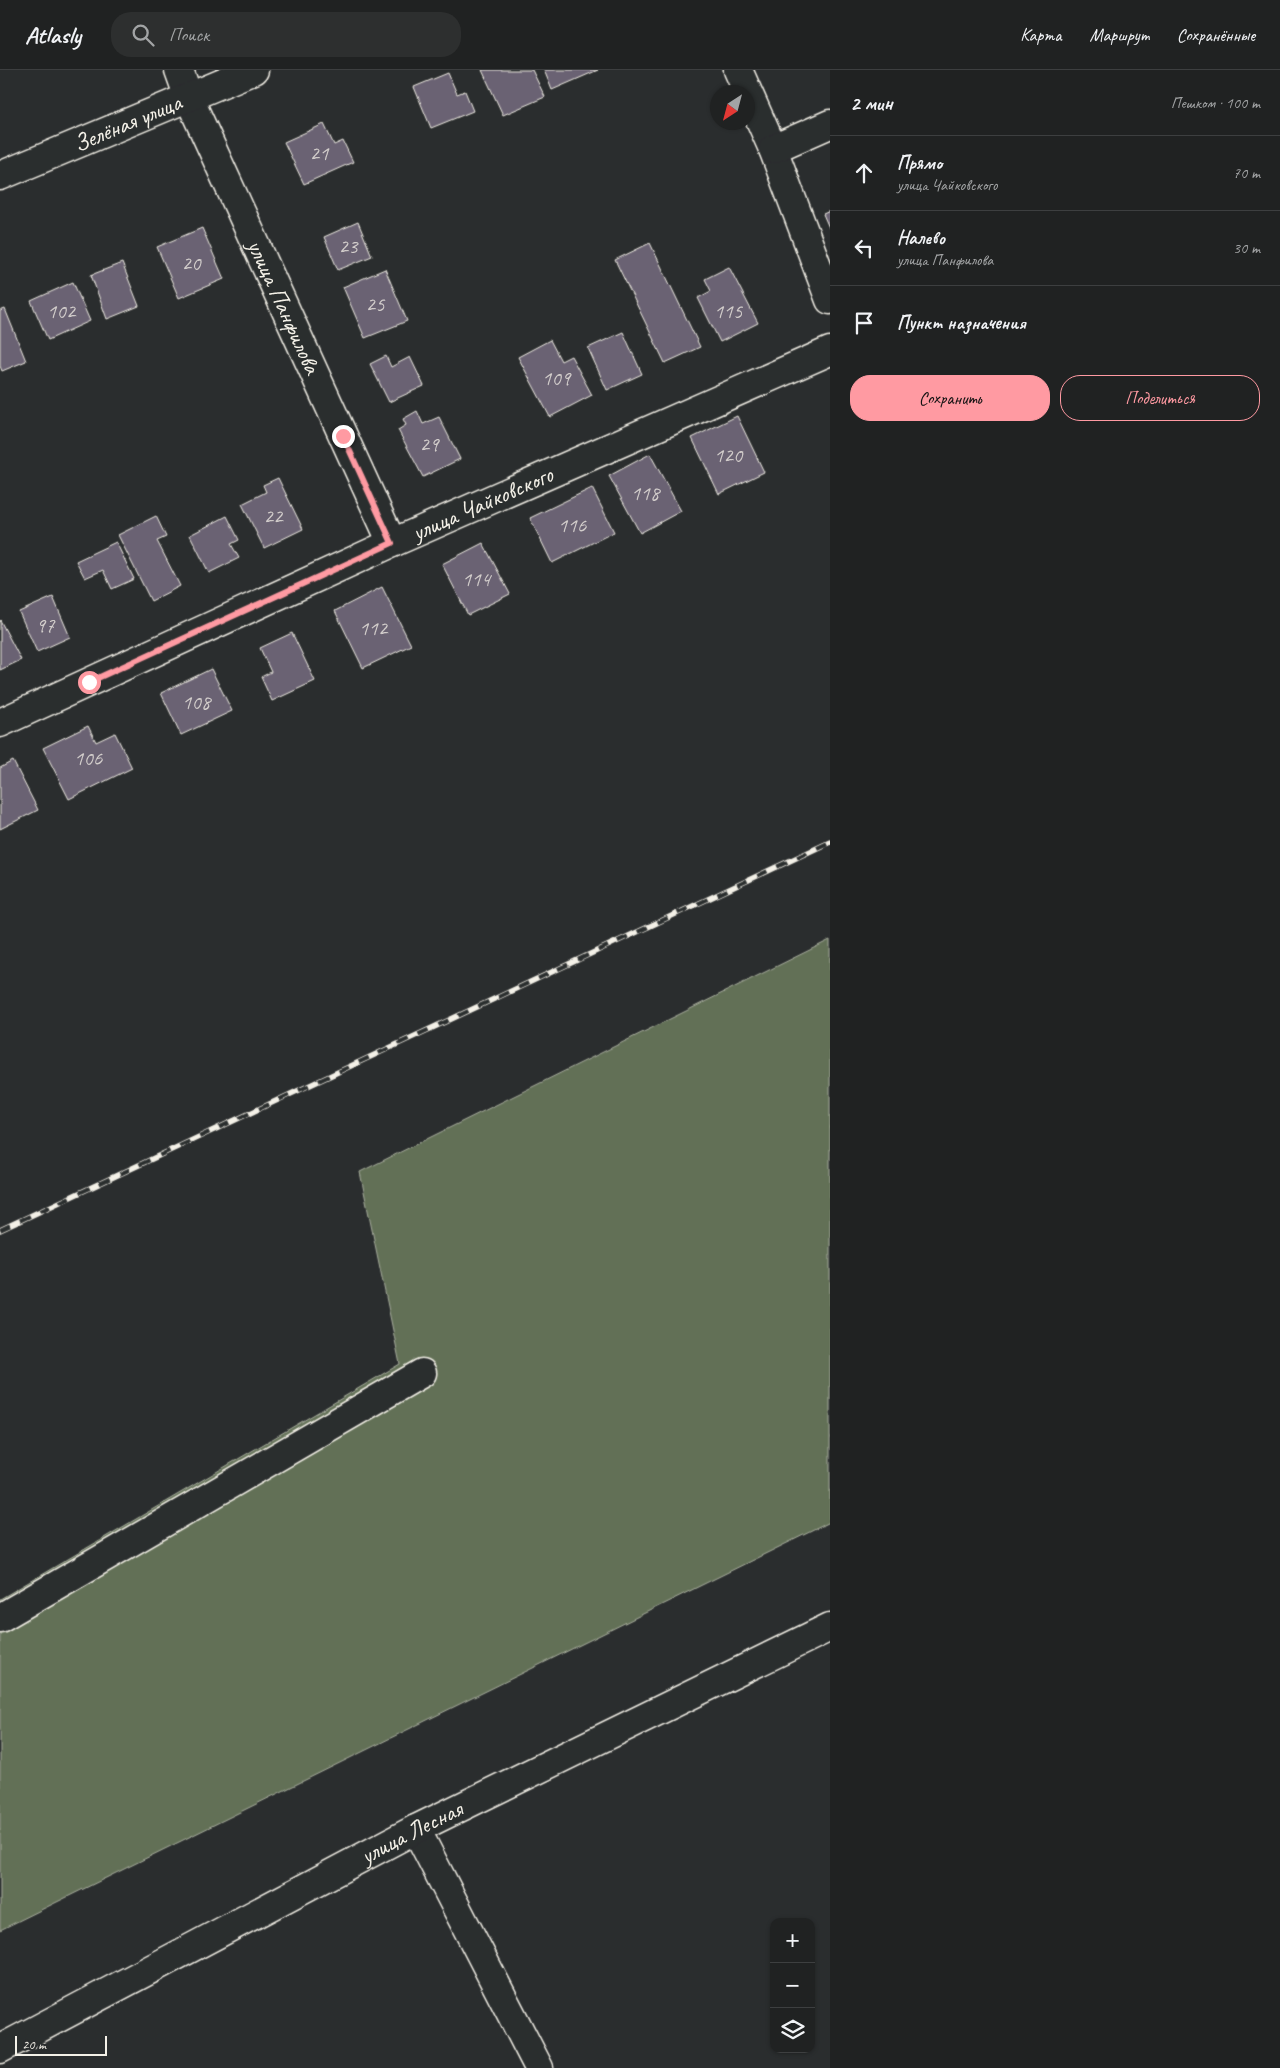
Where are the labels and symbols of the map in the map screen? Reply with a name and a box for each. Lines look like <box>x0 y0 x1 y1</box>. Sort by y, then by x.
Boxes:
north arrow <box>710 85 755 130</box>
street label: Зелёная улица <box>69 87 187 159</box>
house number: 21 <box>310 140 330 166</box>
street label: улица Панфилова <box>240 233 328 380</box>
house number: 23 <box>339 233 359 259</box>
house number: 20 <box>182 250 202 276</box>
house number: 25 <box>366 291 386 317</box>
house number: 102 <box>47 298 77 324</box>
house number: 115 <box>714 298 744 324</box>
house number: 109 <box>542 365 572 391</box>
route end <box>332 425 355 448</box>
house number: 29 <box>420 431 440 457</box>
house number: 120 <box>714 442 744 468</box>
street label: улица Чайковского <box>405 459 559 548</box>
house number: 118 <box>631 480 662 506</box>
house number: 22 <box>264 503 284 529</box>
house number: 116 <box>558 512 587 538</box>
house number: 114 <box>462 566 493 592</box>
house number: 97 <box>36 612 56 638</box>
house number: 112 <box>359 615 389 641</box>
route start <box>78 671 101 694</box>
house number: 108 <box>182 689 213 715</box>
house number: 106 <box>74 745 103 771</box>
street label: улица Лесная <box>353 1793 469 1872</box>
scale bar <box>15 2033 108 2056</box>

